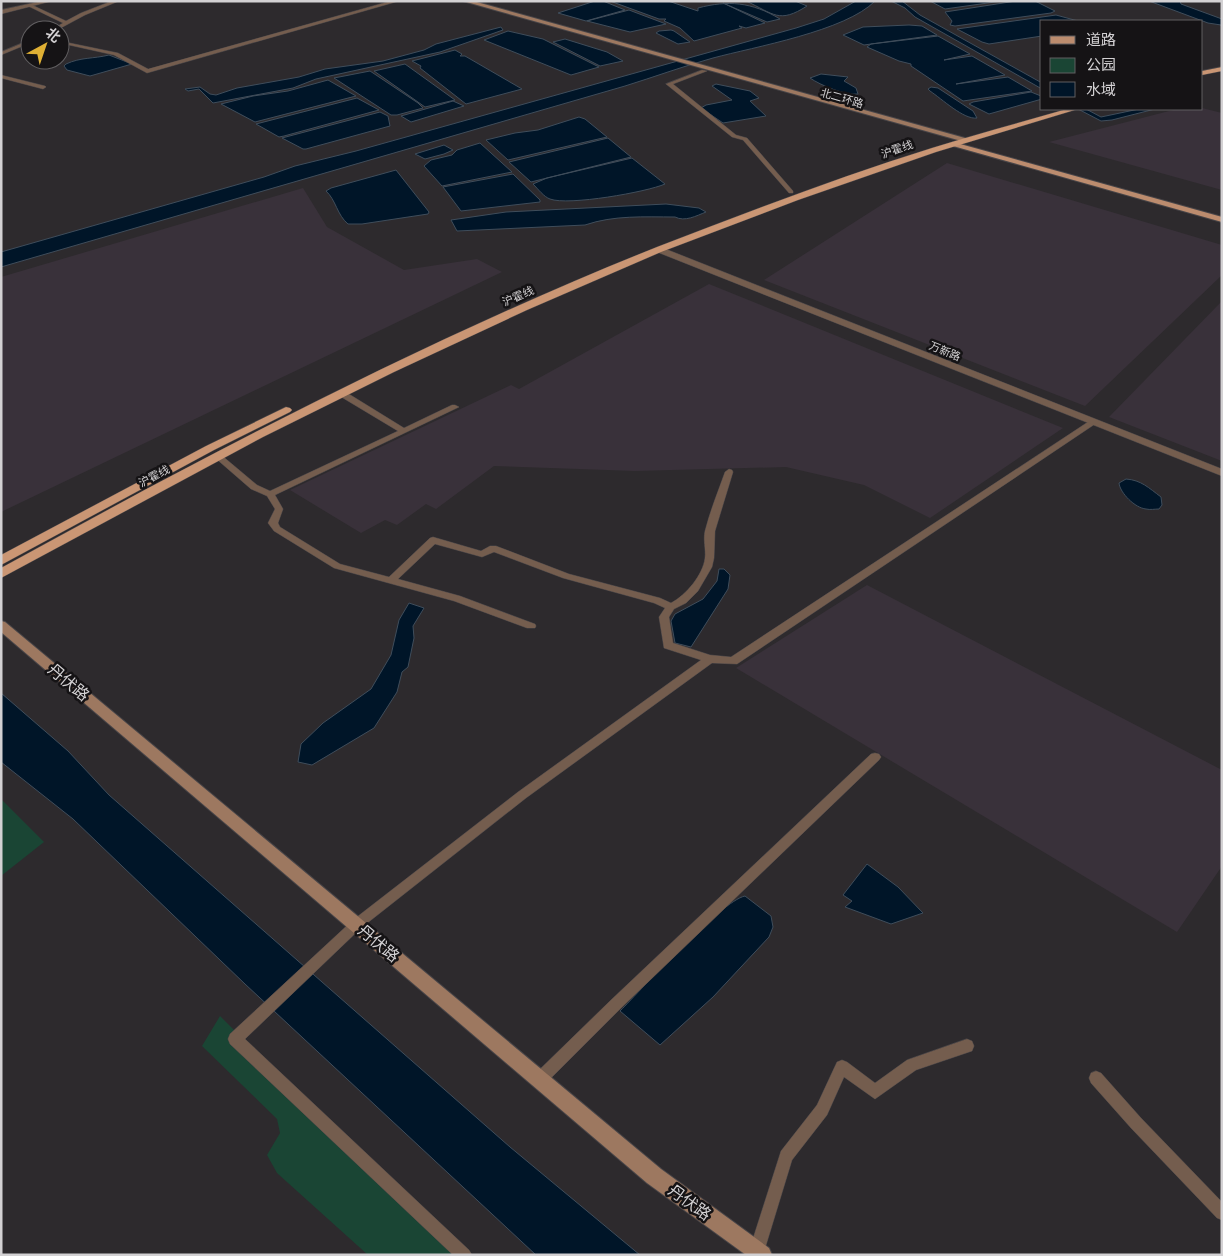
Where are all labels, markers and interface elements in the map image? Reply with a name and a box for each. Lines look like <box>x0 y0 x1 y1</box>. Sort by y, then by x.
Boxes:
north arrow <box>20 20 70 70</box>
legend <box>1040 20 1203 110</box>
text: 北 <box>42 24 65 46</box>
text: 道路 <box>1086 30 1116 49</box>
text: 公园 <box>1086 55 1116 74</box>
text: 水域 <box>1086 80 1116 99</box>
street label: 北二环路 <box>819 85 865 111</box>
street label: 沪霍线 <box>879 137 915 161</box>
street label: 沪霍线 <box>500 283 536 309</box>
street label: 万新路 <box>927 338 963 364</box>
street label: 沪霍线 <box>136 462 172 490</box>
street label: 丹伏路 <box>44 659 94 705</box>
street label: 丹伏路 <box>354 920 404 966</box>
street label: 丹伏路 <box>665 1180 715 1224</box>

